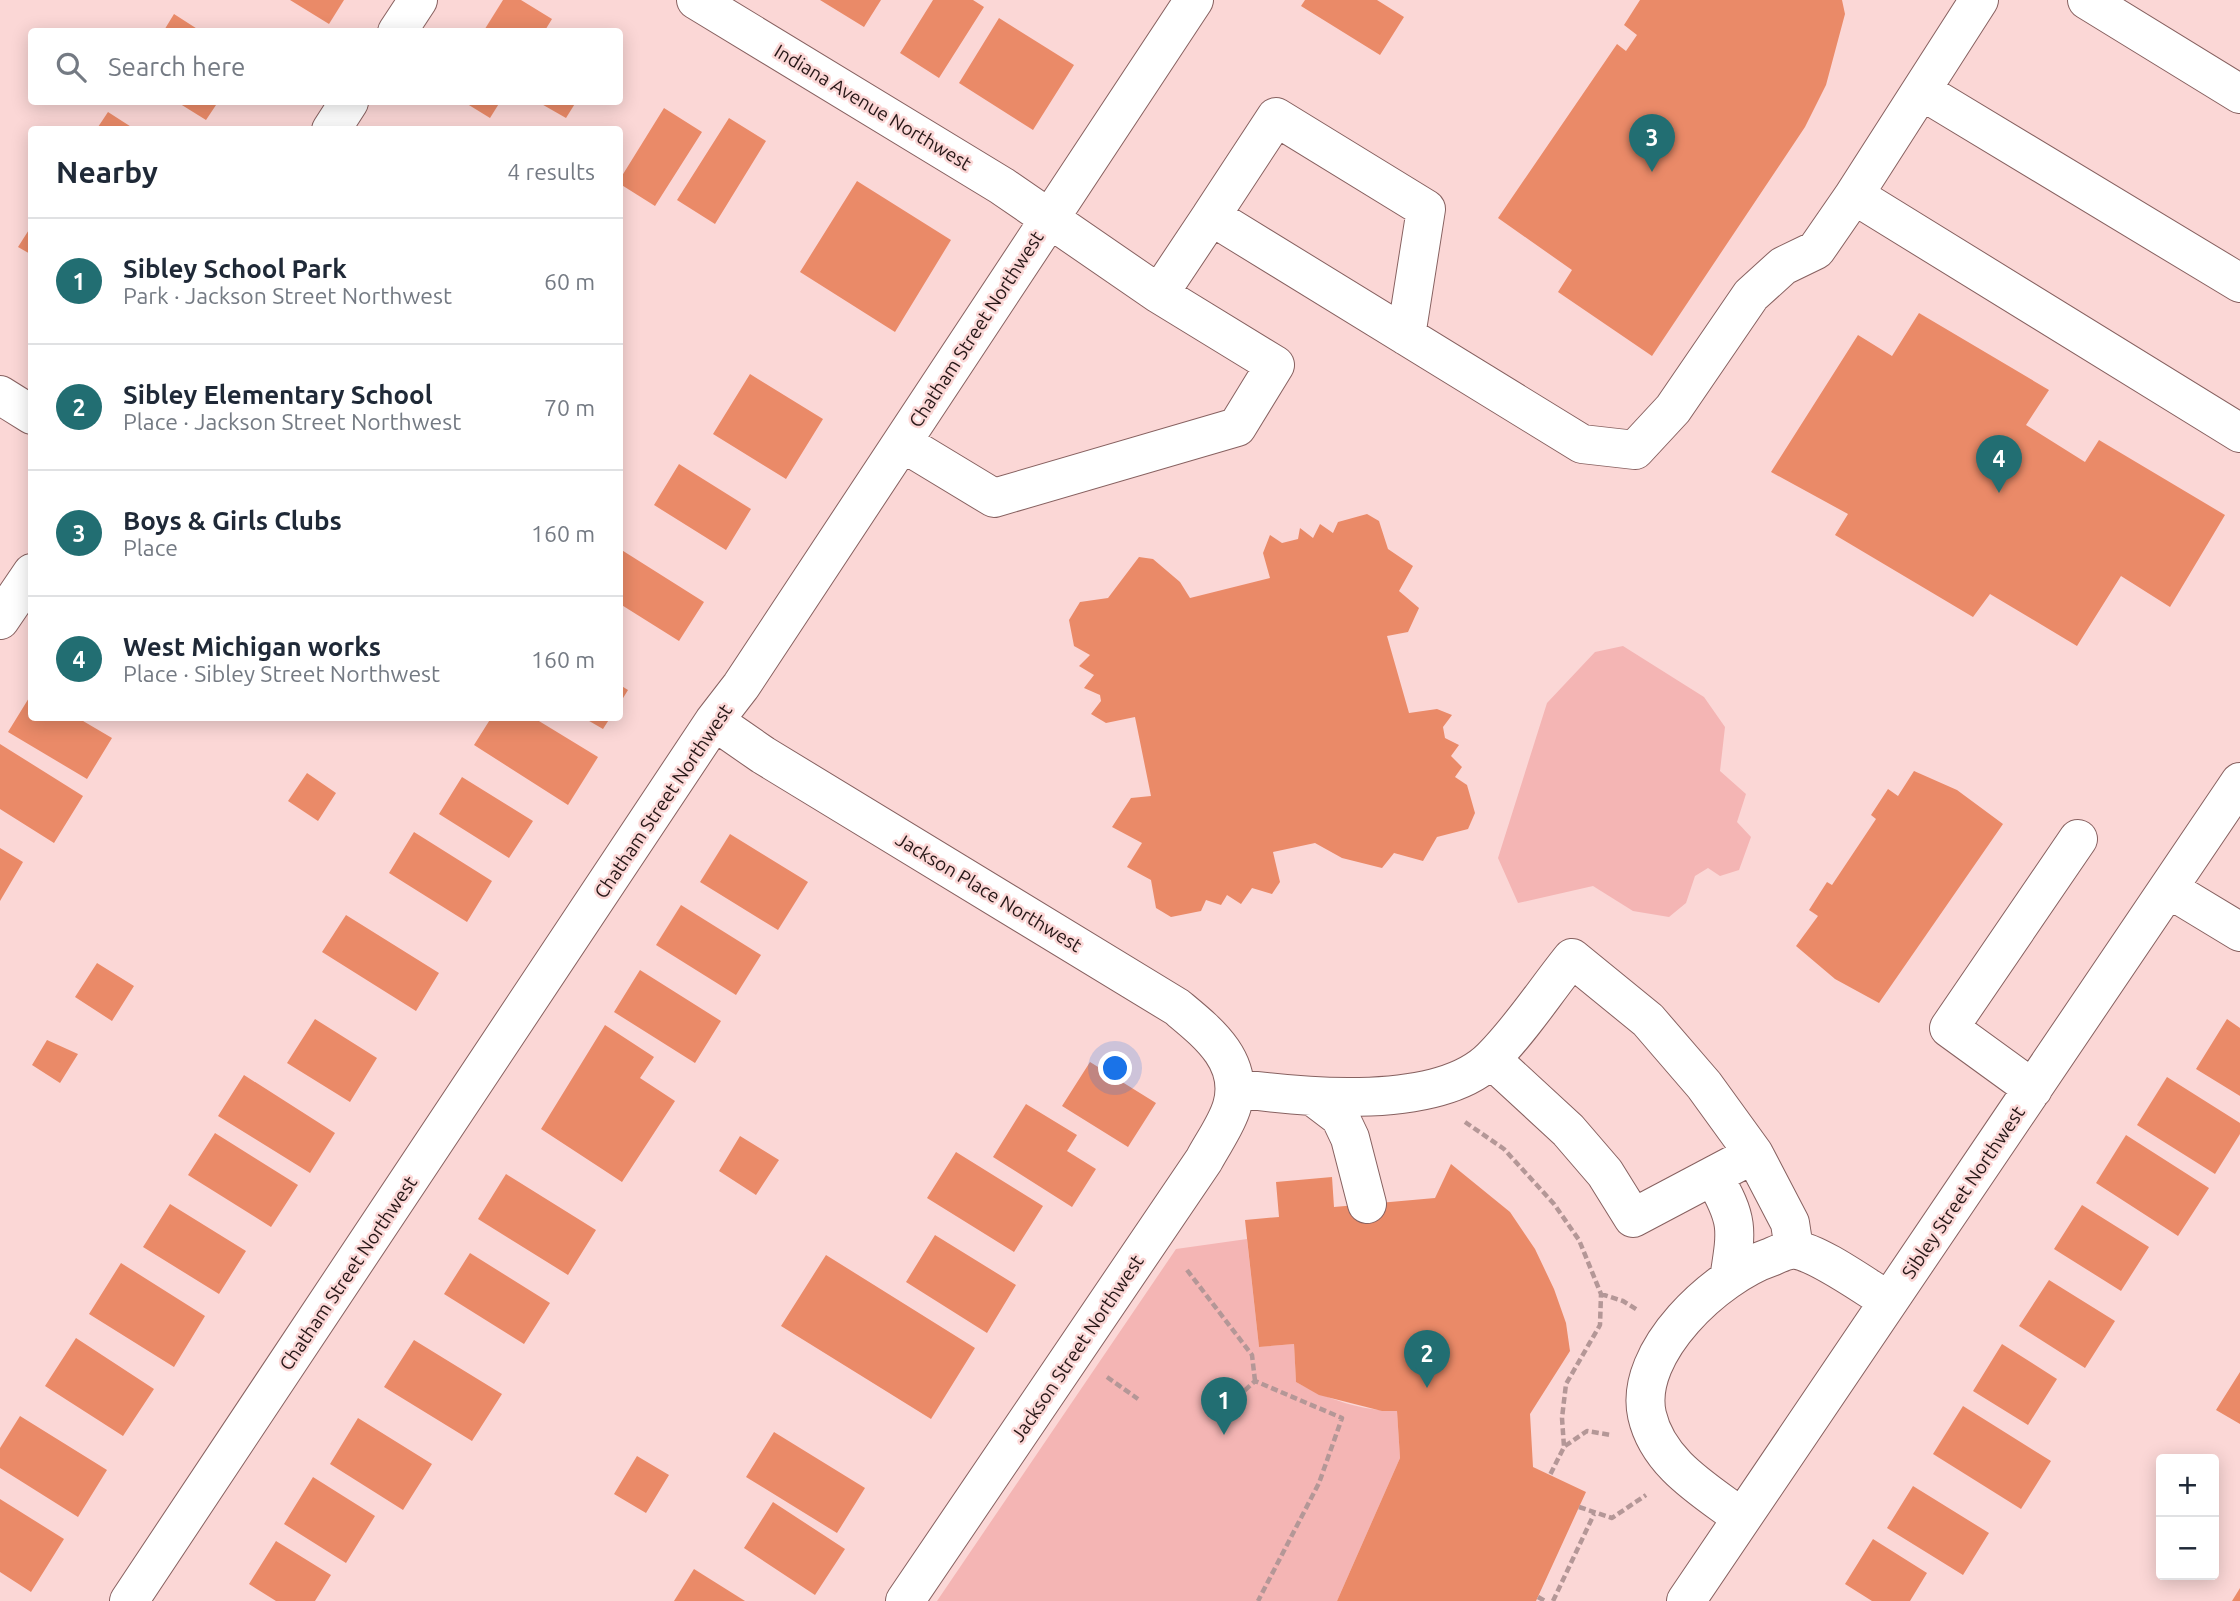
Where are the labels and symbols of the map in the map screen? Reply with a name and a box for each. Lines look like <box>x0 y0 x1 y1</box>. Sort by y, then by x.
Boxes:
street label: Indiana Avenue Northwest <box>771 39 976 175</box>
pin: 3 <box>1629 114 1675 172</box>
street label: Chatham Street Northwest <box>904 226 1048 431</box>
pin: 4 <box>1976 435 2022 493</box>
street label: Chatham Street Northwest <box>590 699 737 902</box>
street label: Jackson Place Northwest <box>892 828 1086 957</box>
your location <box>1098 1051 1132 1085</box>
street label: Sibley Street Northwest <box>1897 1101 2029 1282</box>
street label: Chatham Street Northwest <box>275 1171 422 1374</box>
street label: Jackson Street Northwest <box>1006 1250 1148 1446</box>
pin: 2 <box>1404 1330 1450 1388</box>
pin: 1 <box>1201 1377 1247 1435</box>

